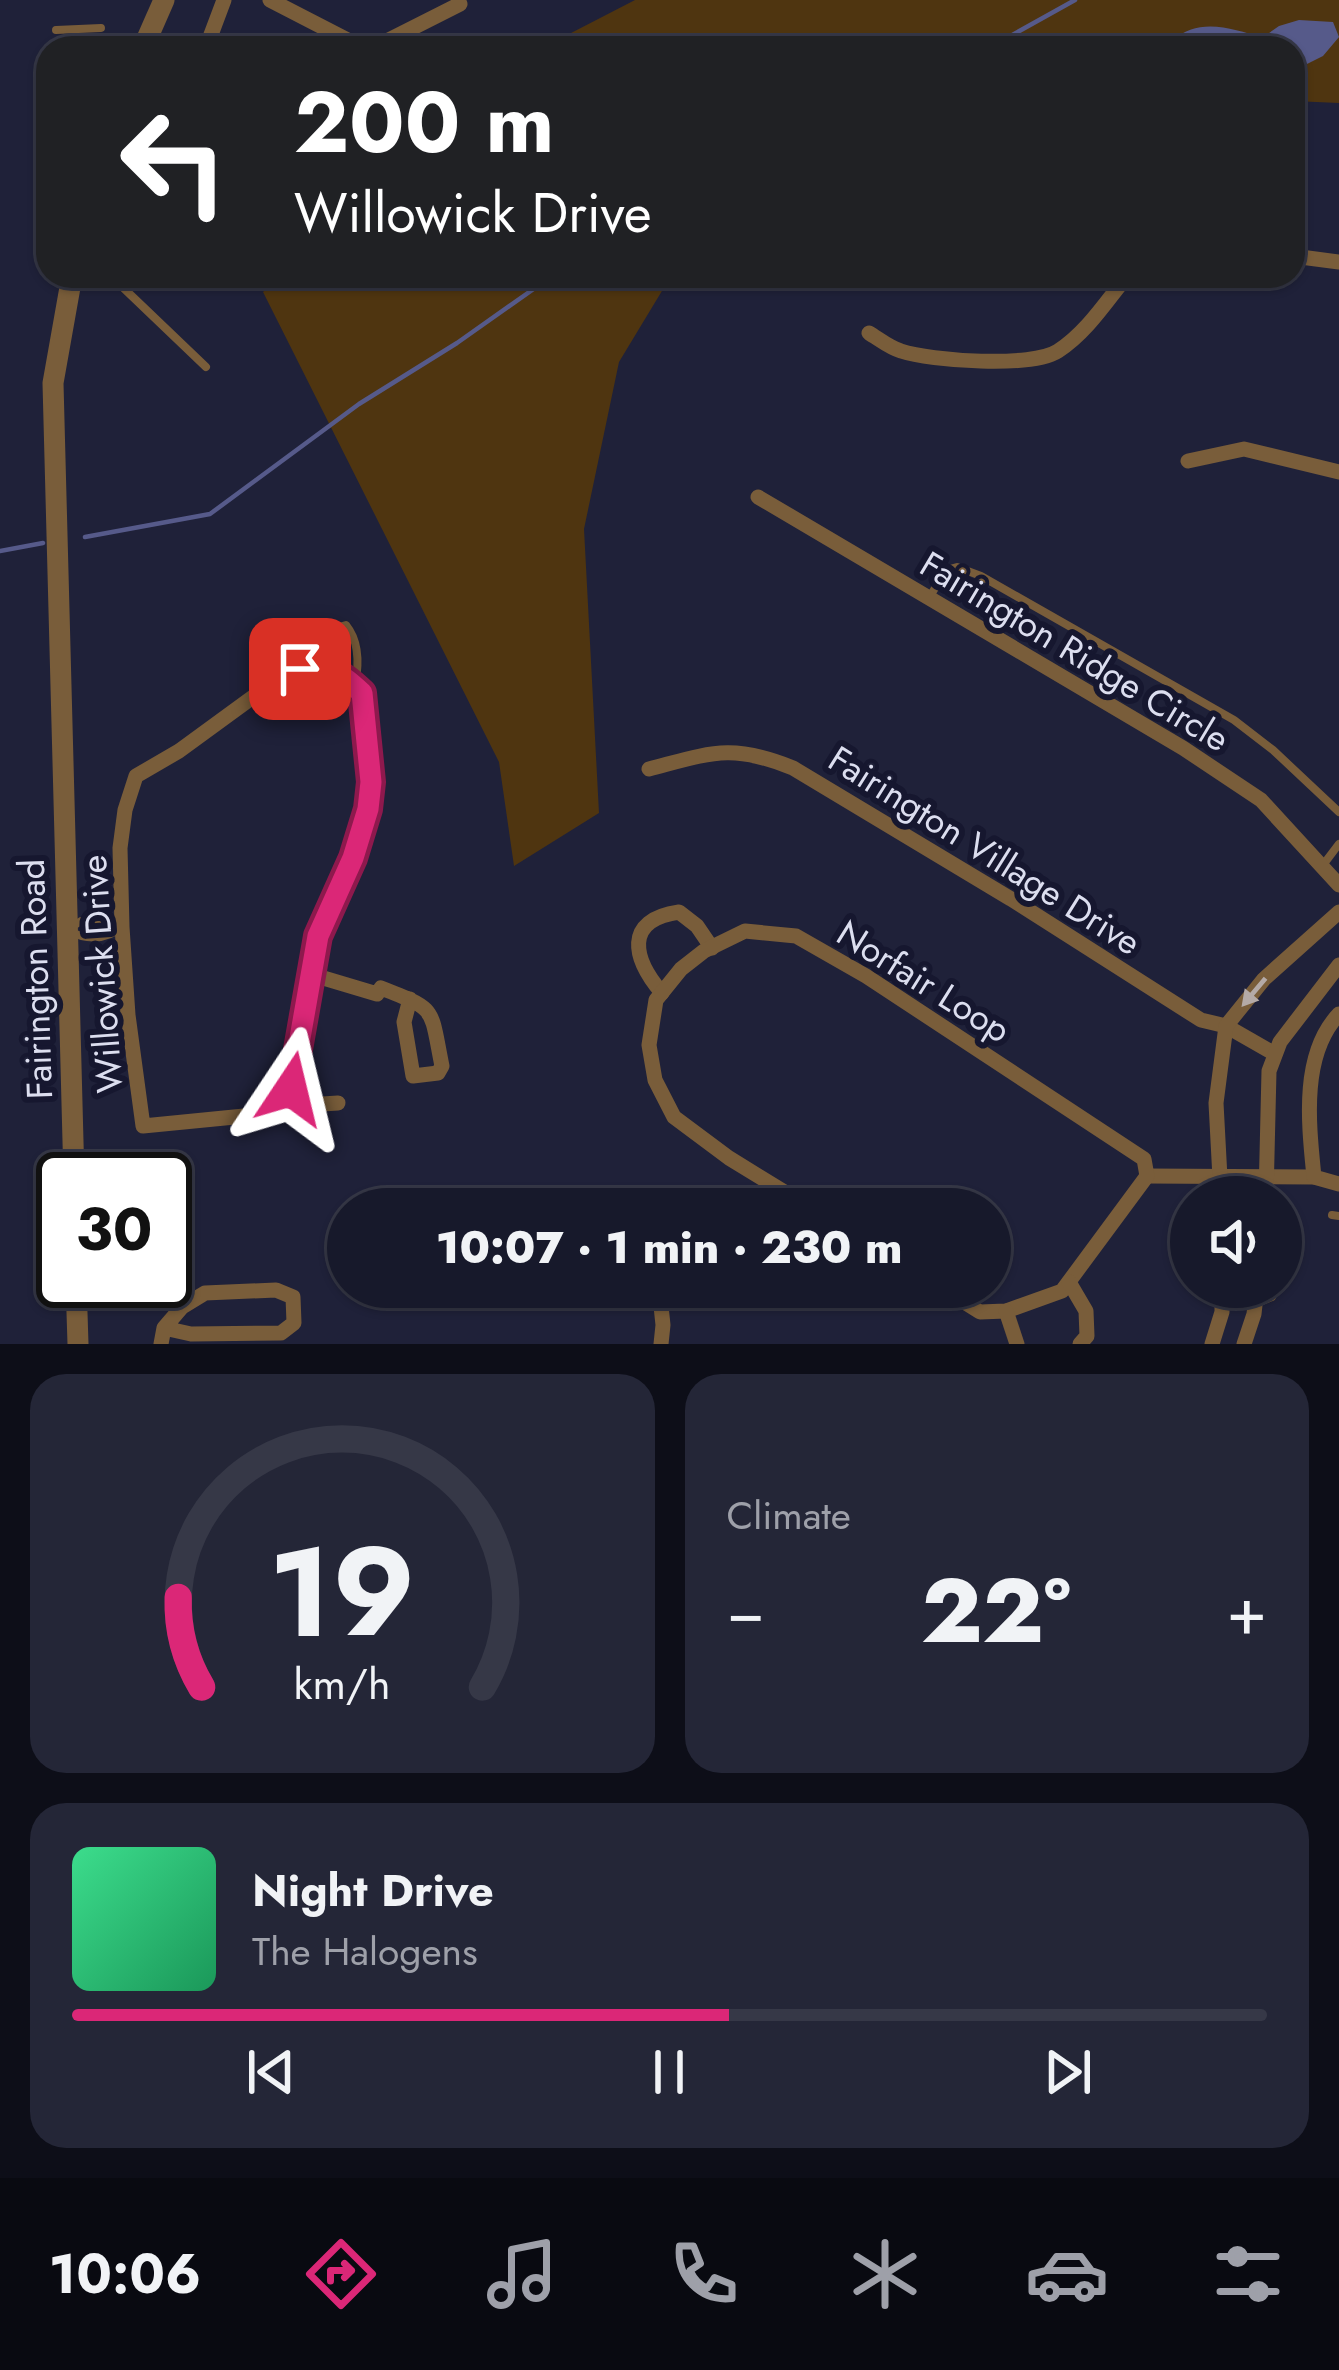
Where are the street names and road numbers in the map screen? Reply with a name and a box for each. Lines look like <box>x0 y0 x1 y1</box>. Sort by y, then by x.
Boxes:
street label: Fairington Ridge Circle <box>911 538 1239 764</box>
street label: Fairington Village Drive <box>819 733 1151 967</box>
street label: Willowick Drive <box>67 853 135 1095</box>
street label: Fairington Road <box>5 858 65 1100</box>
street label: Norfair Loop <box>827 907 1021 1055</box>

